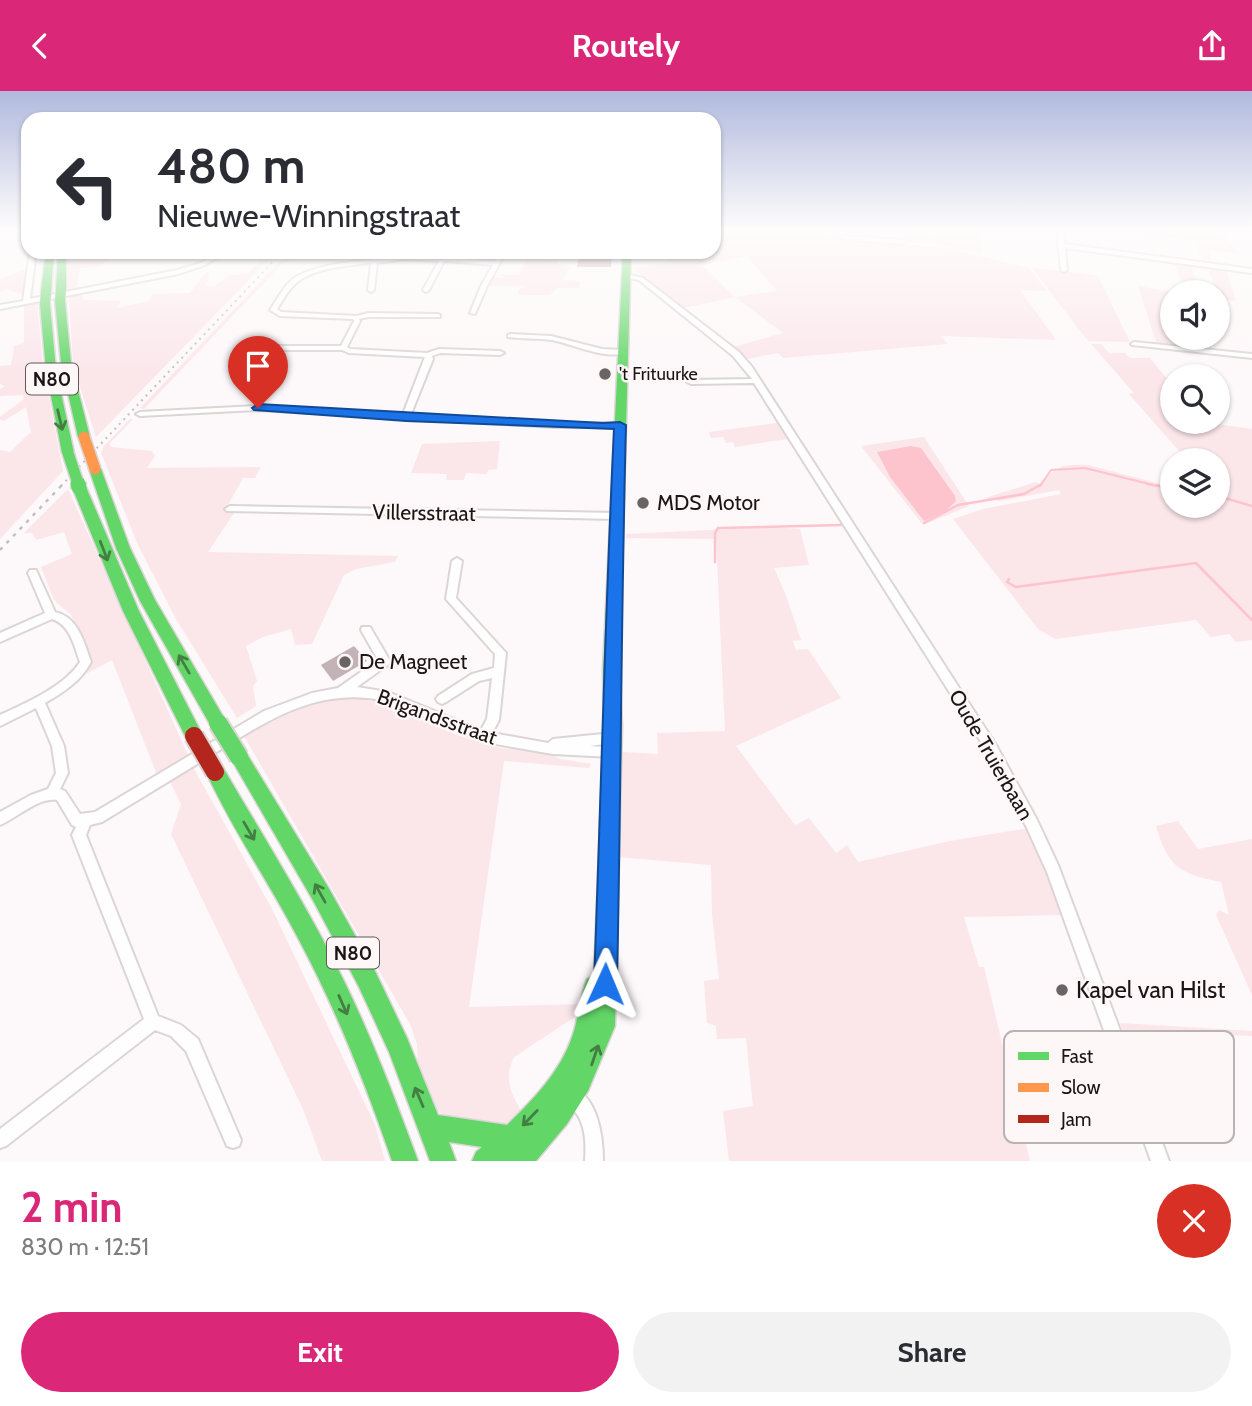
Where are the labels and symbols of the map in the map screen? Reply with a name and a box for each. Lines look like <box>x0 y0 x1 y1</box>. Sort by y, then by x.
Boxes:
pin <box>228 336 288 408</box>
road number: N80 <box>26 363 78 395</box>
place label: 't Frituurke <box>619 363 698 385</box>
marker: 't Frituurke <box>597 366 613 382</box>
one-way arrow <box>54 408 68 431</box>
place label: MDS Motor <box>657 490 760 515</box>
marker: MDS Motor <box>635 495 651 511</box>
street label: Villersstraat <box>372 499 476 526</box>
one-way arrow <box>98 540 111 561</box>
place label: De Magneet <box>359 649 467 674</box>
one-way arrow <box>177 654 190 675</box>
marker: De Magneet <box>337 654 353 670</box>
street label: Brigandsstraat <box>374 683 500 750</box>
street label: Oude Truierbaan <box>944 685 1039 824</box>
one-way arrow <box>243 821 257 841</box>
one-way arrow <box>313 883 326 904</box>
road number: N80 <box>327 937 379 968</box>
position arrow <box>568 947 642 1021</box>
place label: Kapel van Hilst <box>1076 975 1225 1004</box>
marker: Kapel van Hilst <box>1054 982 1070 998</box>
one-way arrow <box>337 994 350 1015</box>
legend <box>1004 1031 1234 1143</box>
one-way arrow <box>590 1045 603 1067</box>
text: Fast <box>1061 1045 1094 1068</box>
text: Slow <box>1061 1076 1101 1099</box>
one-way arrow <box>412 1087 425 1108</box>
text: Jam <box>1060 1108 1091 1131</box>
one-way arrow <box>521 1109 538 1126</box>

